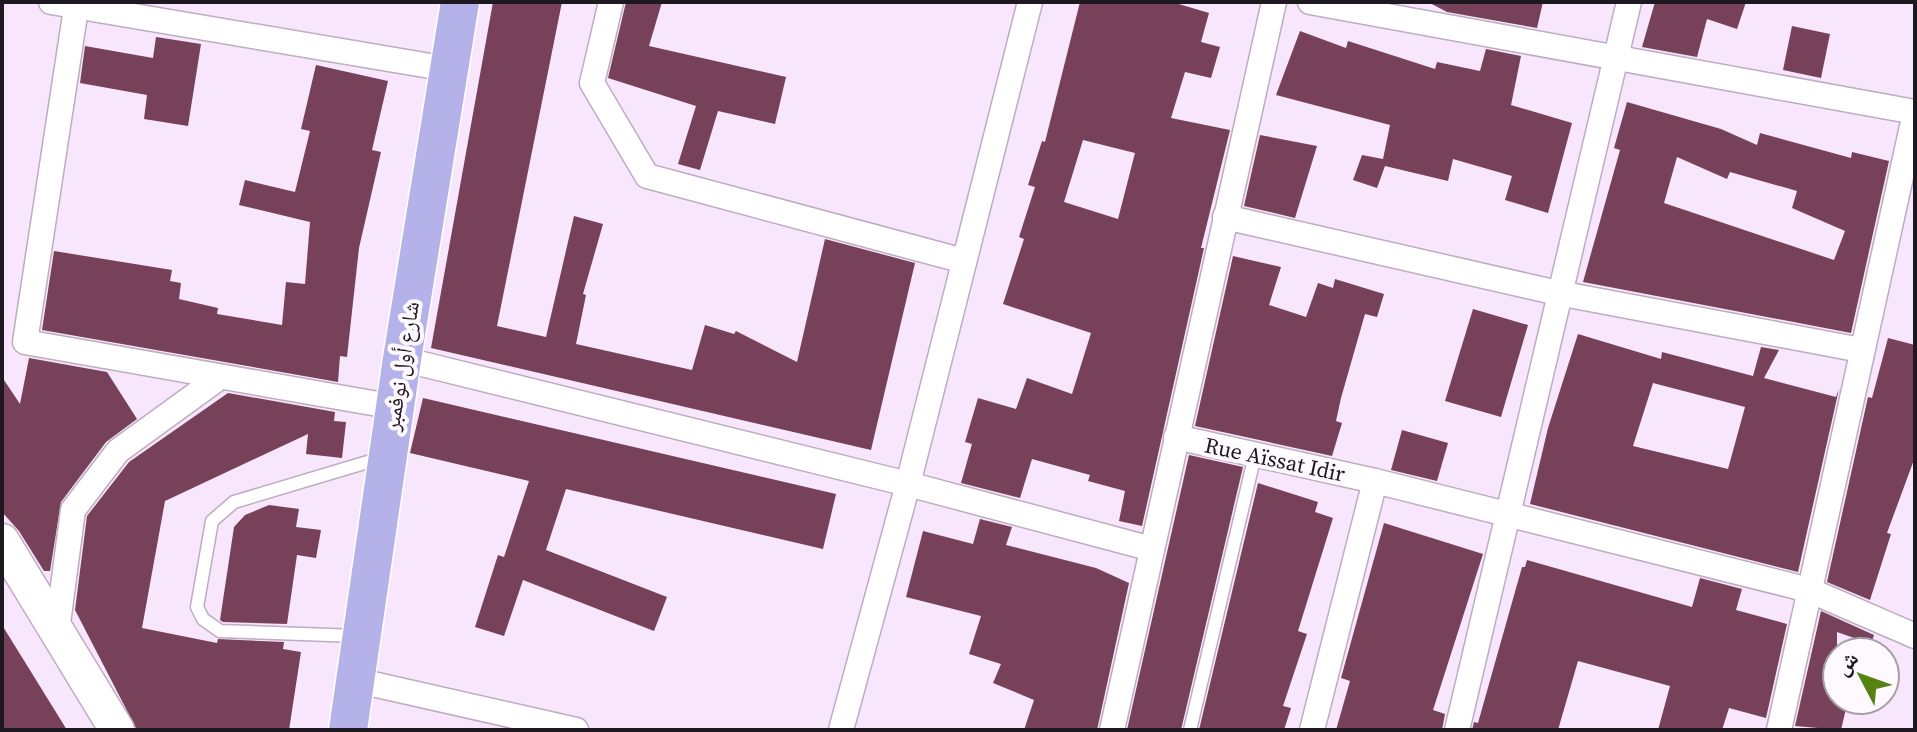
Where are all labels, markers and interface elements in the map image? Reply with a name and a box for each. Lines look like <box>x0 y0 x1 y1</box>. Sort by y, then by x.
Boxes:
street label: شارع أول نوفمبر <box>376 299 426 434</box>
street label: Rue Aïssat Idir <box>1202 429 1349 489</box>
north arrow <box>1821 636 1901 716</box>
text: ش <box>1827 644 1865 682</box>

